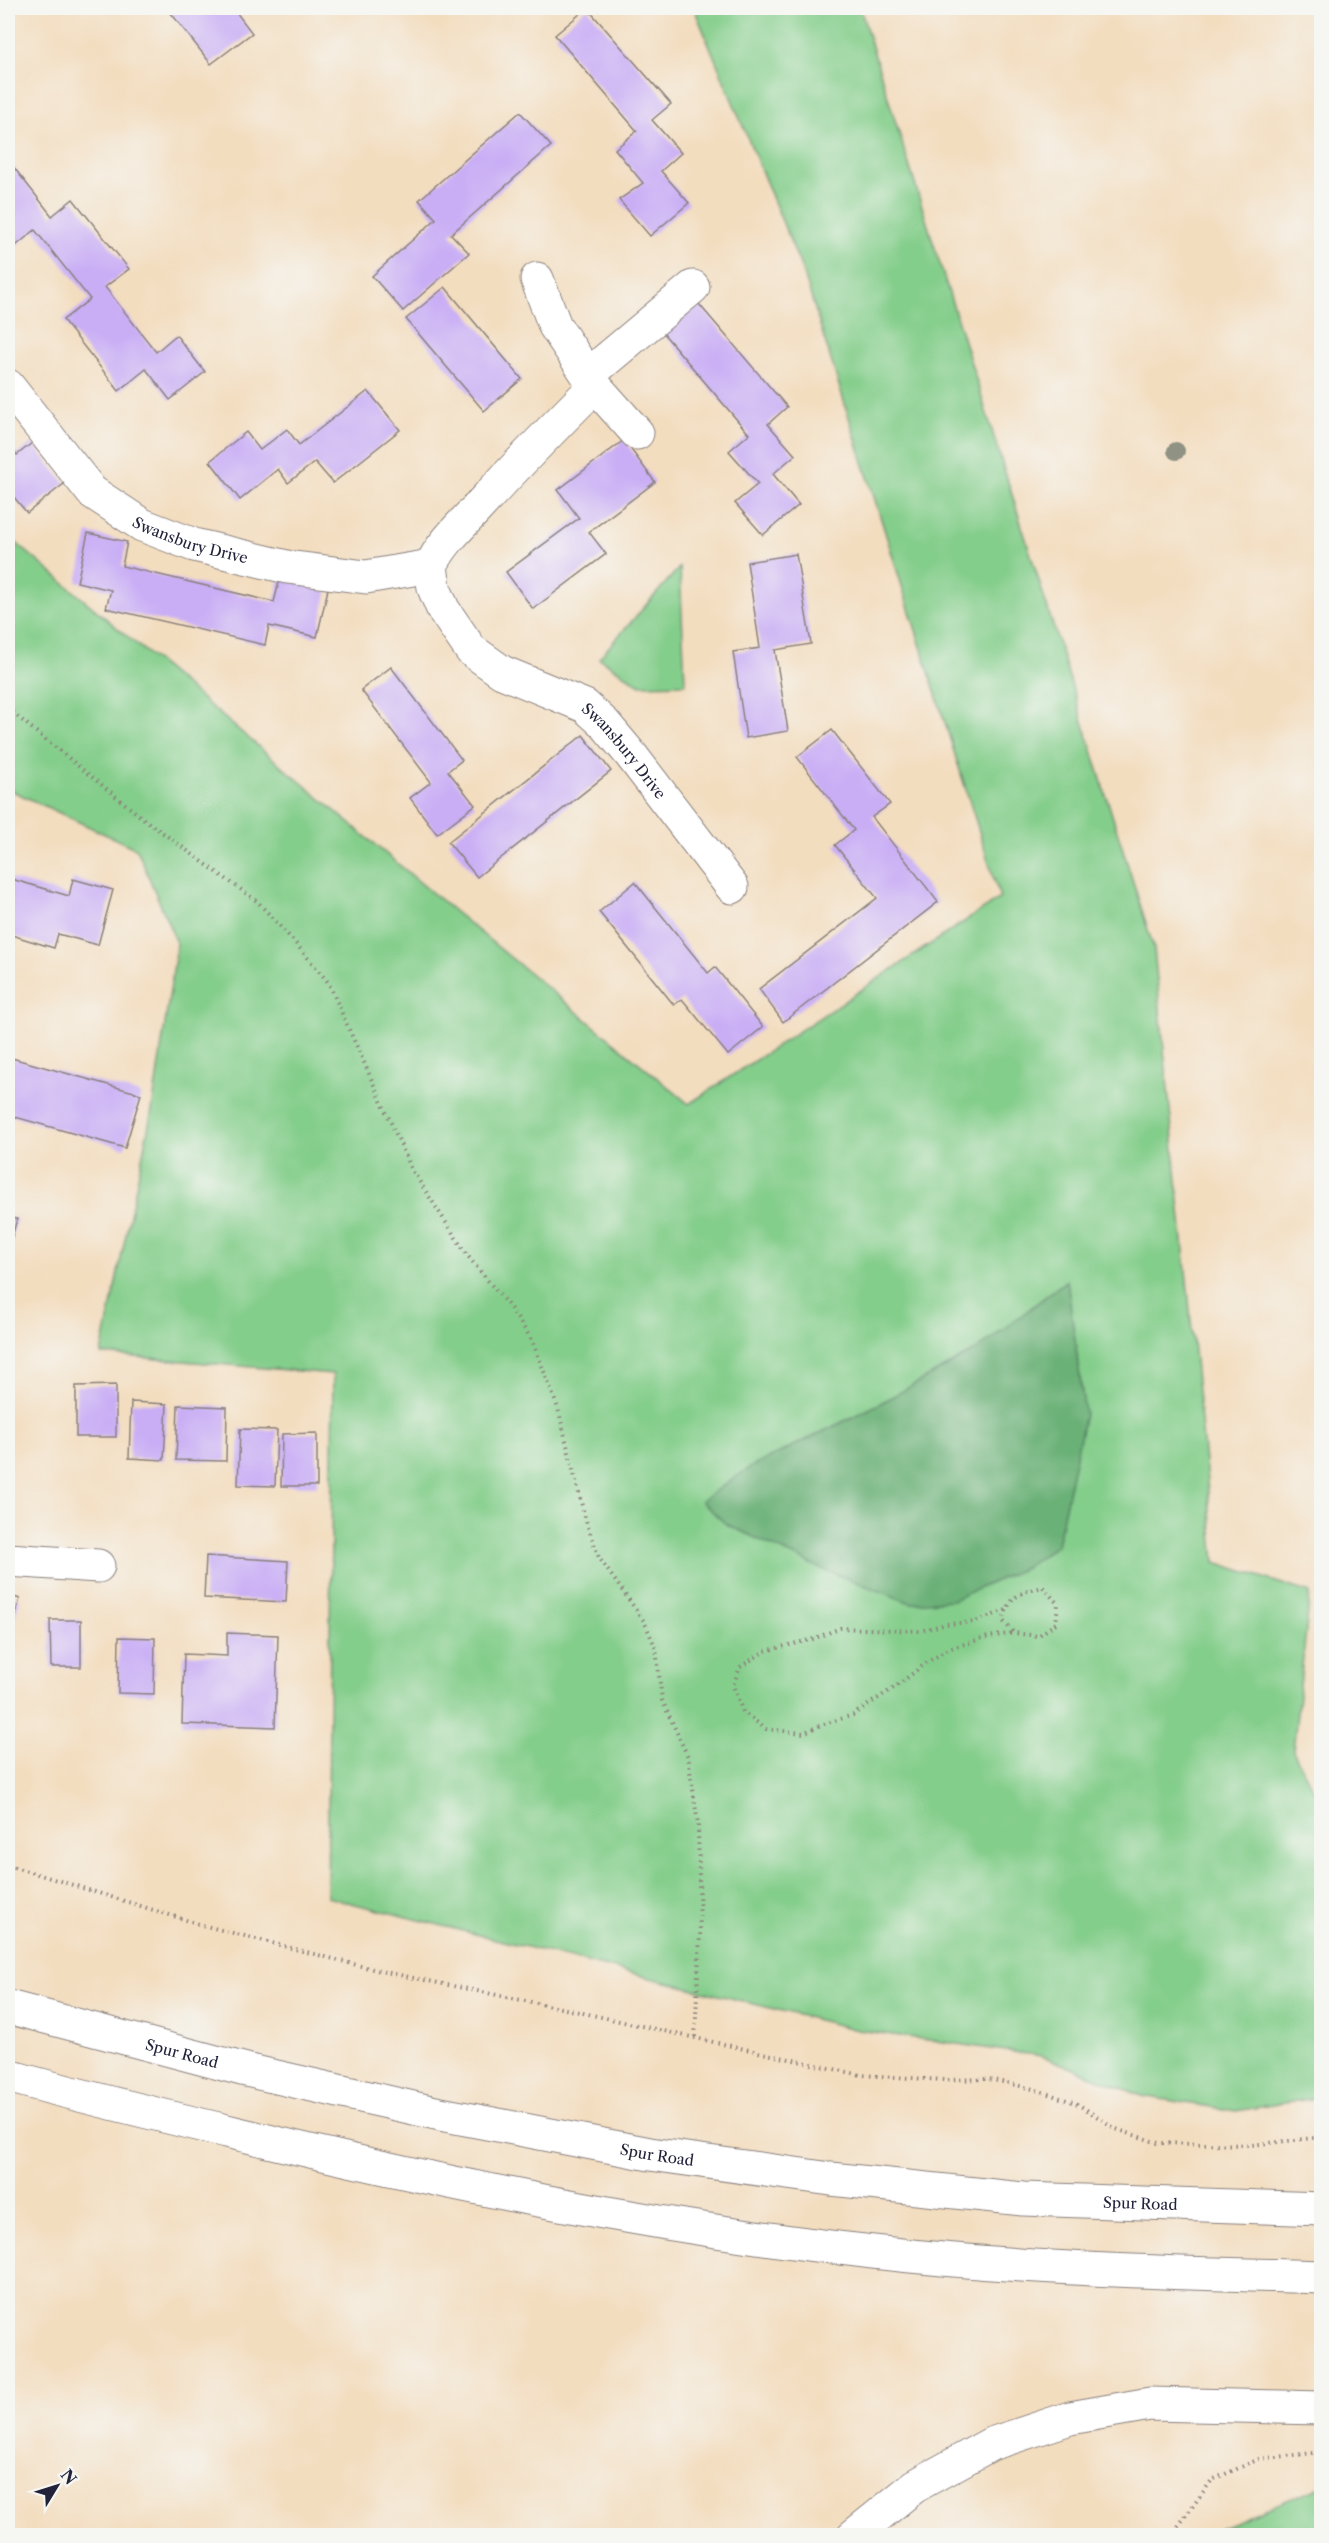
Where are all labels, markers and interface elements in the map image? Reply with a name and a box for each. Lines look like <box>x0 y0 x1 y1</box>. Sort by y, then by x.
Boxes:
street label: Swansbury Drive <box>129 512 250 567</box>
street label: Swansbury Drive <box>578 699 670 802</box>
street label: Spur Road <box>144 2034 220 2072</box>
street label: Spur Road <box>619 2139 695 2169</box>
street label: Spur Road <box>1103 2192 1178 2214</box>
north arrow <box>27 2456 87 2516</box>
text: N <box>57 2465 81 2488</box>

